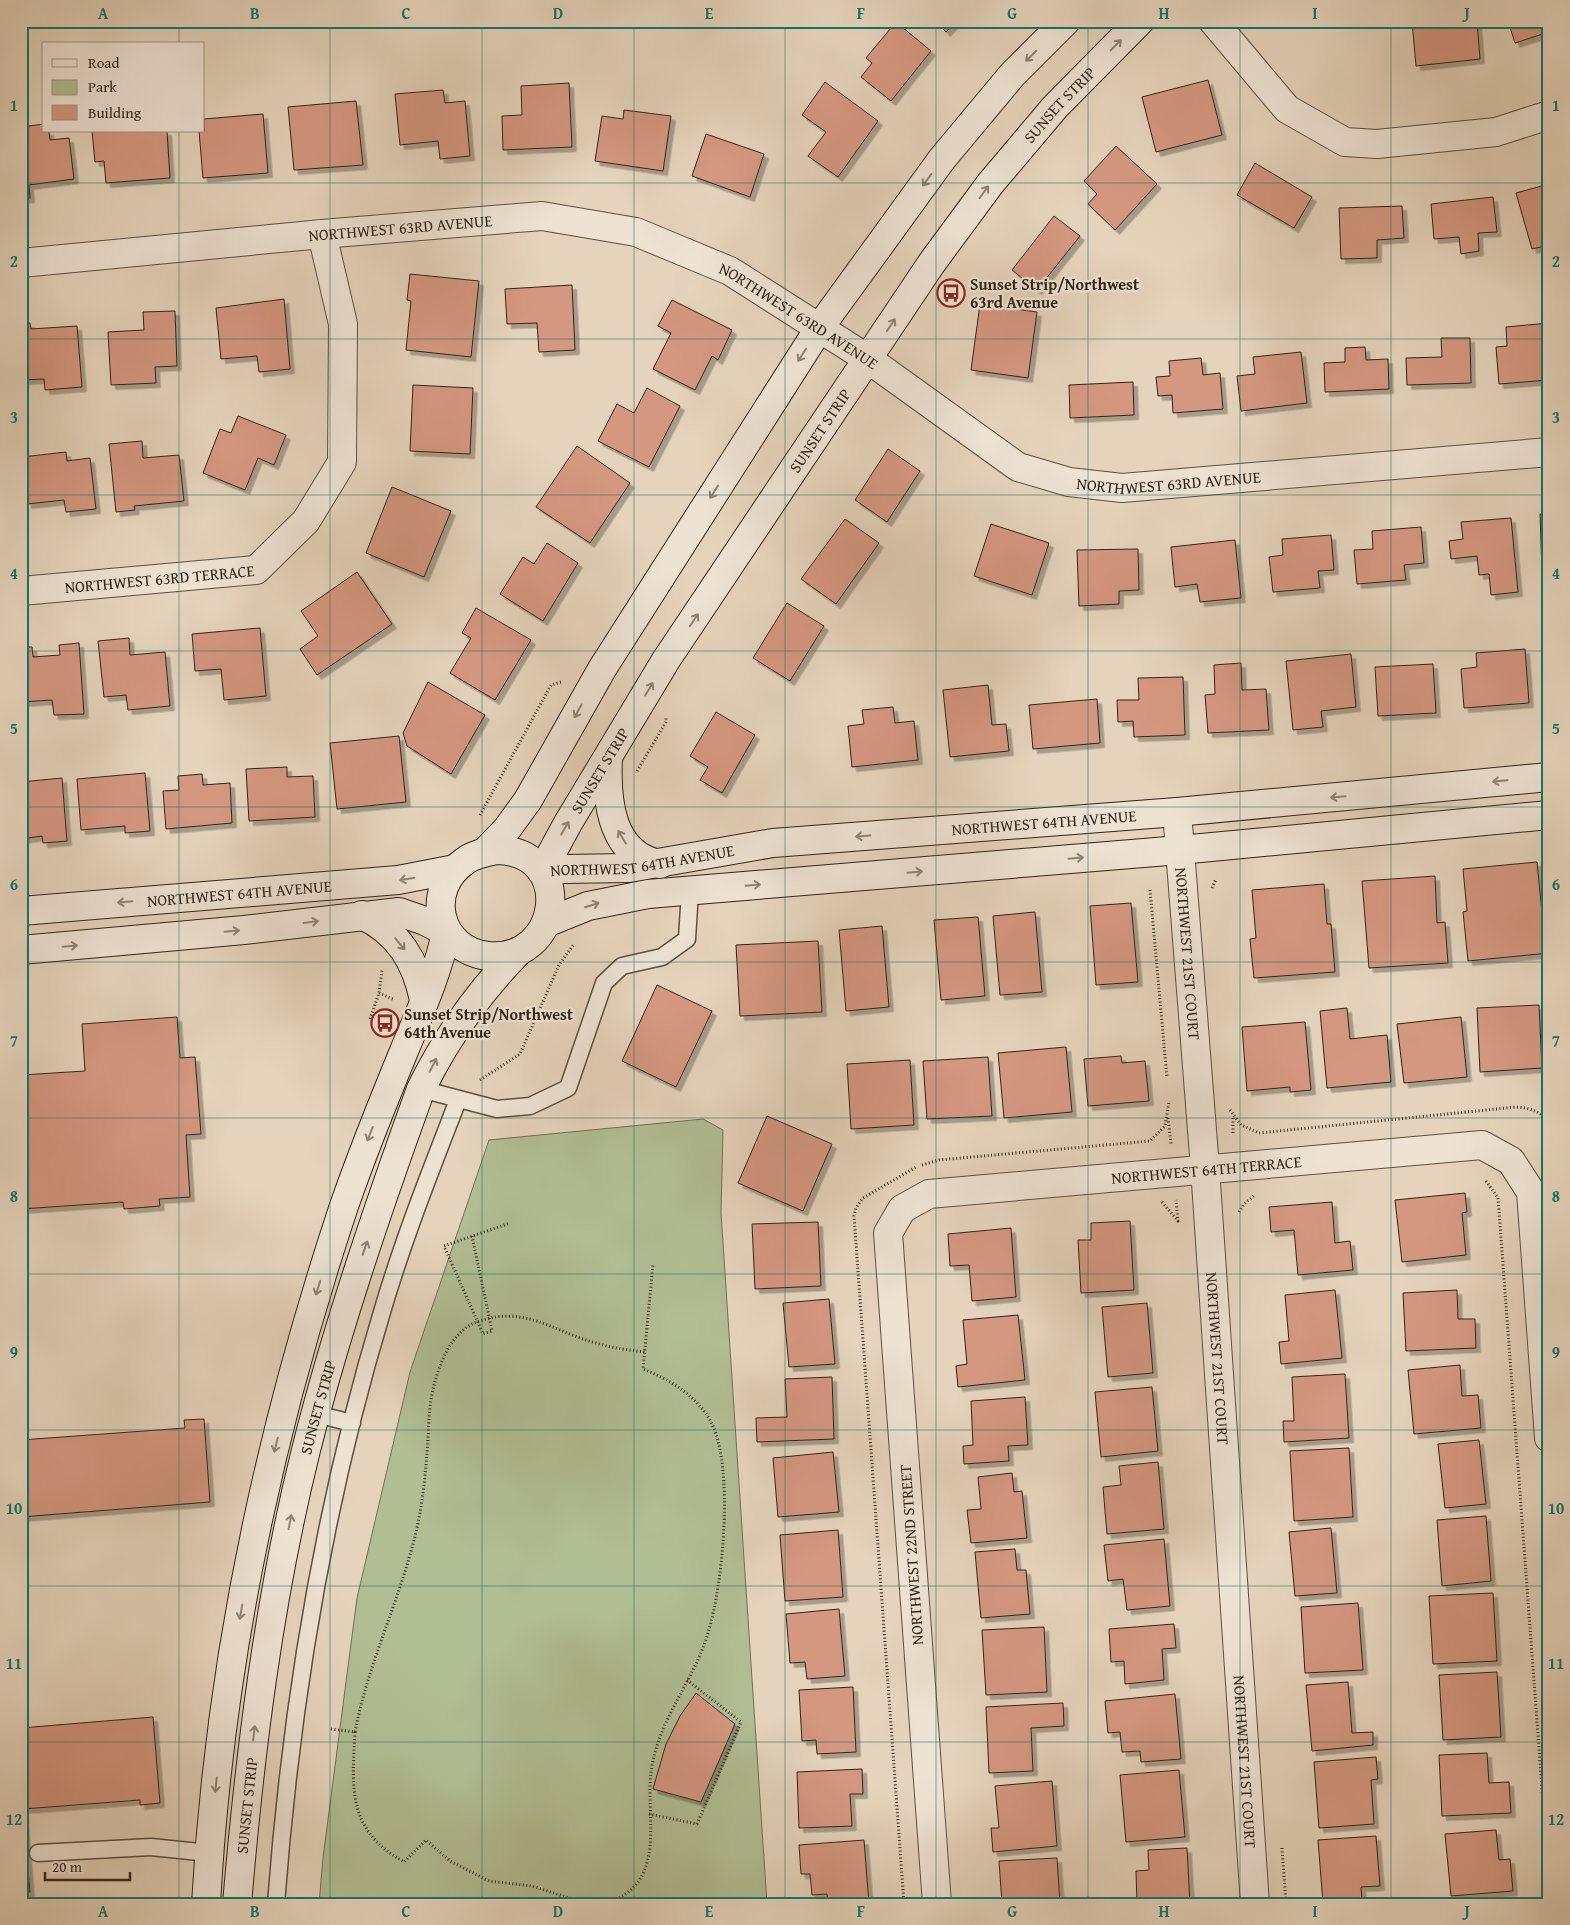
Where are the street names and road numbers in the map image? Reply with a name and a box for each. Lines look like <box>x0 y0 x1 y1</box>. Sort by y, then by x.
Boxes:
street label: SUNSET STRIP <box>1018 61 1101 148</box>
street label: NORTHWEST 63RD AVENUE <box>307 208 493 247</box>
street label: NORTHWEST 63RD AVENUE <box>716 256 883 375</box>
street label: SUNSET STRIP <box>783 384 857 477</box>
street label: NORTHWEST 63RD AVENUE <box>1075 464 1262 500</box>
street label: NORTHWEST 63RD TERRACE <box>64 558 255 599</box>
street label: SUNSET STRIP <box>564 723 635 818</box>
street label: NORTHWEST 64TH AVENUE <box>951 803 1137 841</box>
street label: NORTHWEST 64TH AVENUE <box>549 838 736 882</box>
street label: NORTHWEST 21ST COURT <box>1169 866 1207 1041</box>
street label: NORTHWEST 64TH AVENUE <box>146 873 333 913</box>
street label: NORTHWEST 64TH TERRACE <box>1110 1149 1303 1190</box>
street label: NORTHWEST 21ST COURT <box>1200 1271 1236 1446</box>
street label: SUNSET STRIP <box>293 1357 342 1457</box>
street label: NORTHWEST 22ND STREET <box>893 1464 929 1646</box>
street label: NORTHWEST 21ST COURT <box>1227 1674 1263 1849</box>
street label: SUNSET STRIP <box>230 1756 264 1855</box>

